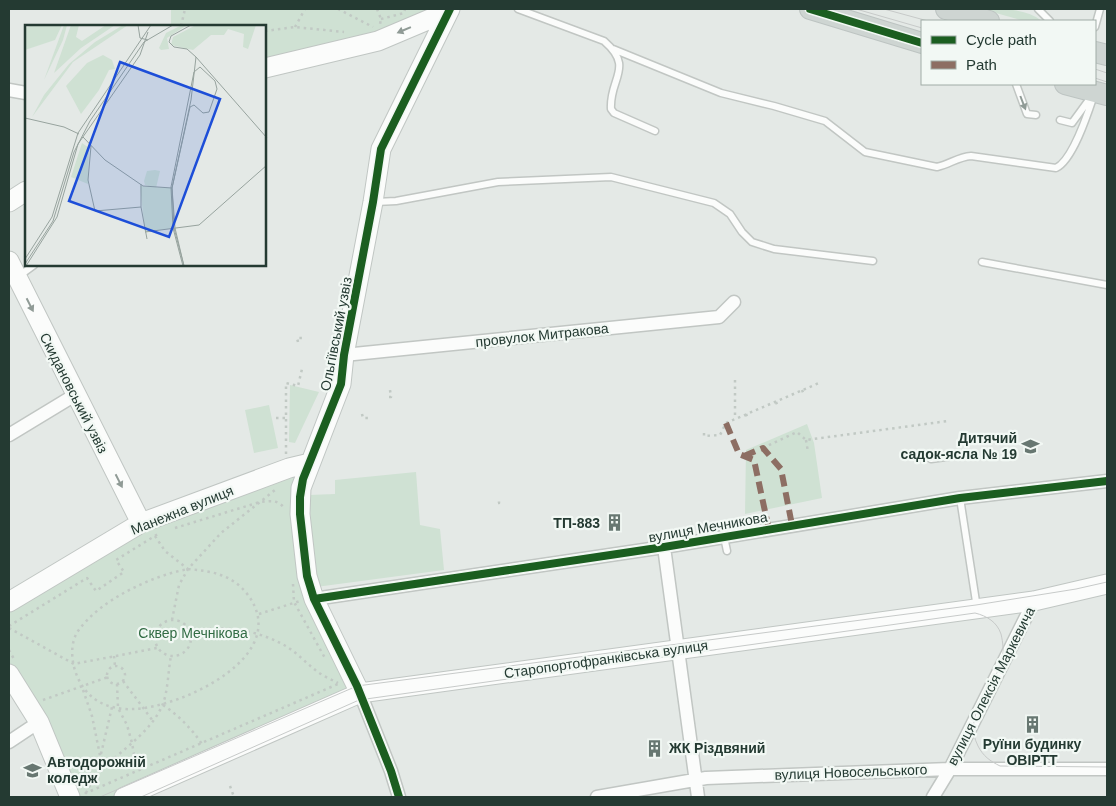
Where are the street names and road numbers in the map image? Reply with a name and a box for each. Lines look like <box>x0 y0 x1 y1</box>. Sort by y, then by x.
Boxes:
street label: Ольгіївський узвіз <box>317 276 355 392</box>
street label: провулок Митракова <box>475 320 610 350</box>
street label: Скидановський узвіз <box>37 330 111 456</box>
street label: Манежна вулиця <box>128 482 236 538</box>
street label: вулиця Мечникова <box>647 509 769 545</box>
street label: вулиця Олексія Маркевича <box>944 604 1038 768</box>
street label: Старопортофранківська вулиця <box>503 637 709 681</box>
street label: вулиця Новосельського <box>774 761 928 783</box>

